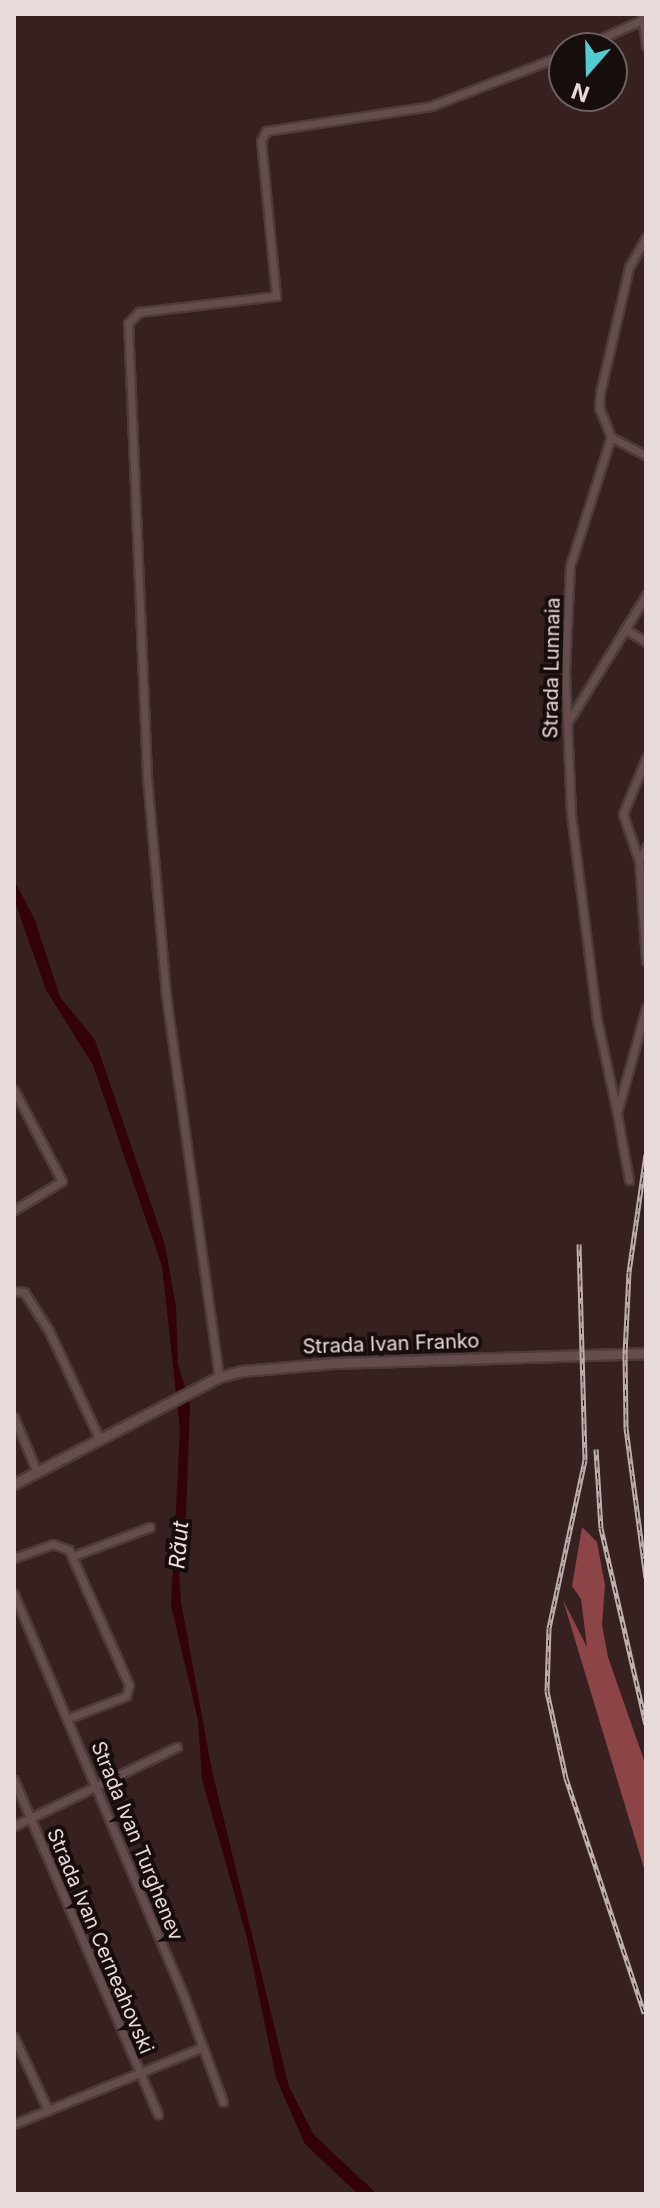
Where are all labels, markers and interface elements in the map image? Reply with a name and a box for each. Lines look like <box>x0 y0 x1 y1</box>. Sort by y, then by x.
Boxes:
north arrow <box>548 32 628 112</box>
text: N <box>568 78 593 108</box>
street label: Strada Lunnaia <box>539 597 565 739</box>
street label: Strada Ivan Franko <box>302 1329 480 1359</box>
water label: Răut <box>164 1520 194 1570</box>
street label: Strada Ivan Turghenev <box>86 1738 188 1944</box>
street label: Strada Ivan Cerneahovski <box>42 1825 158 2057</box>

